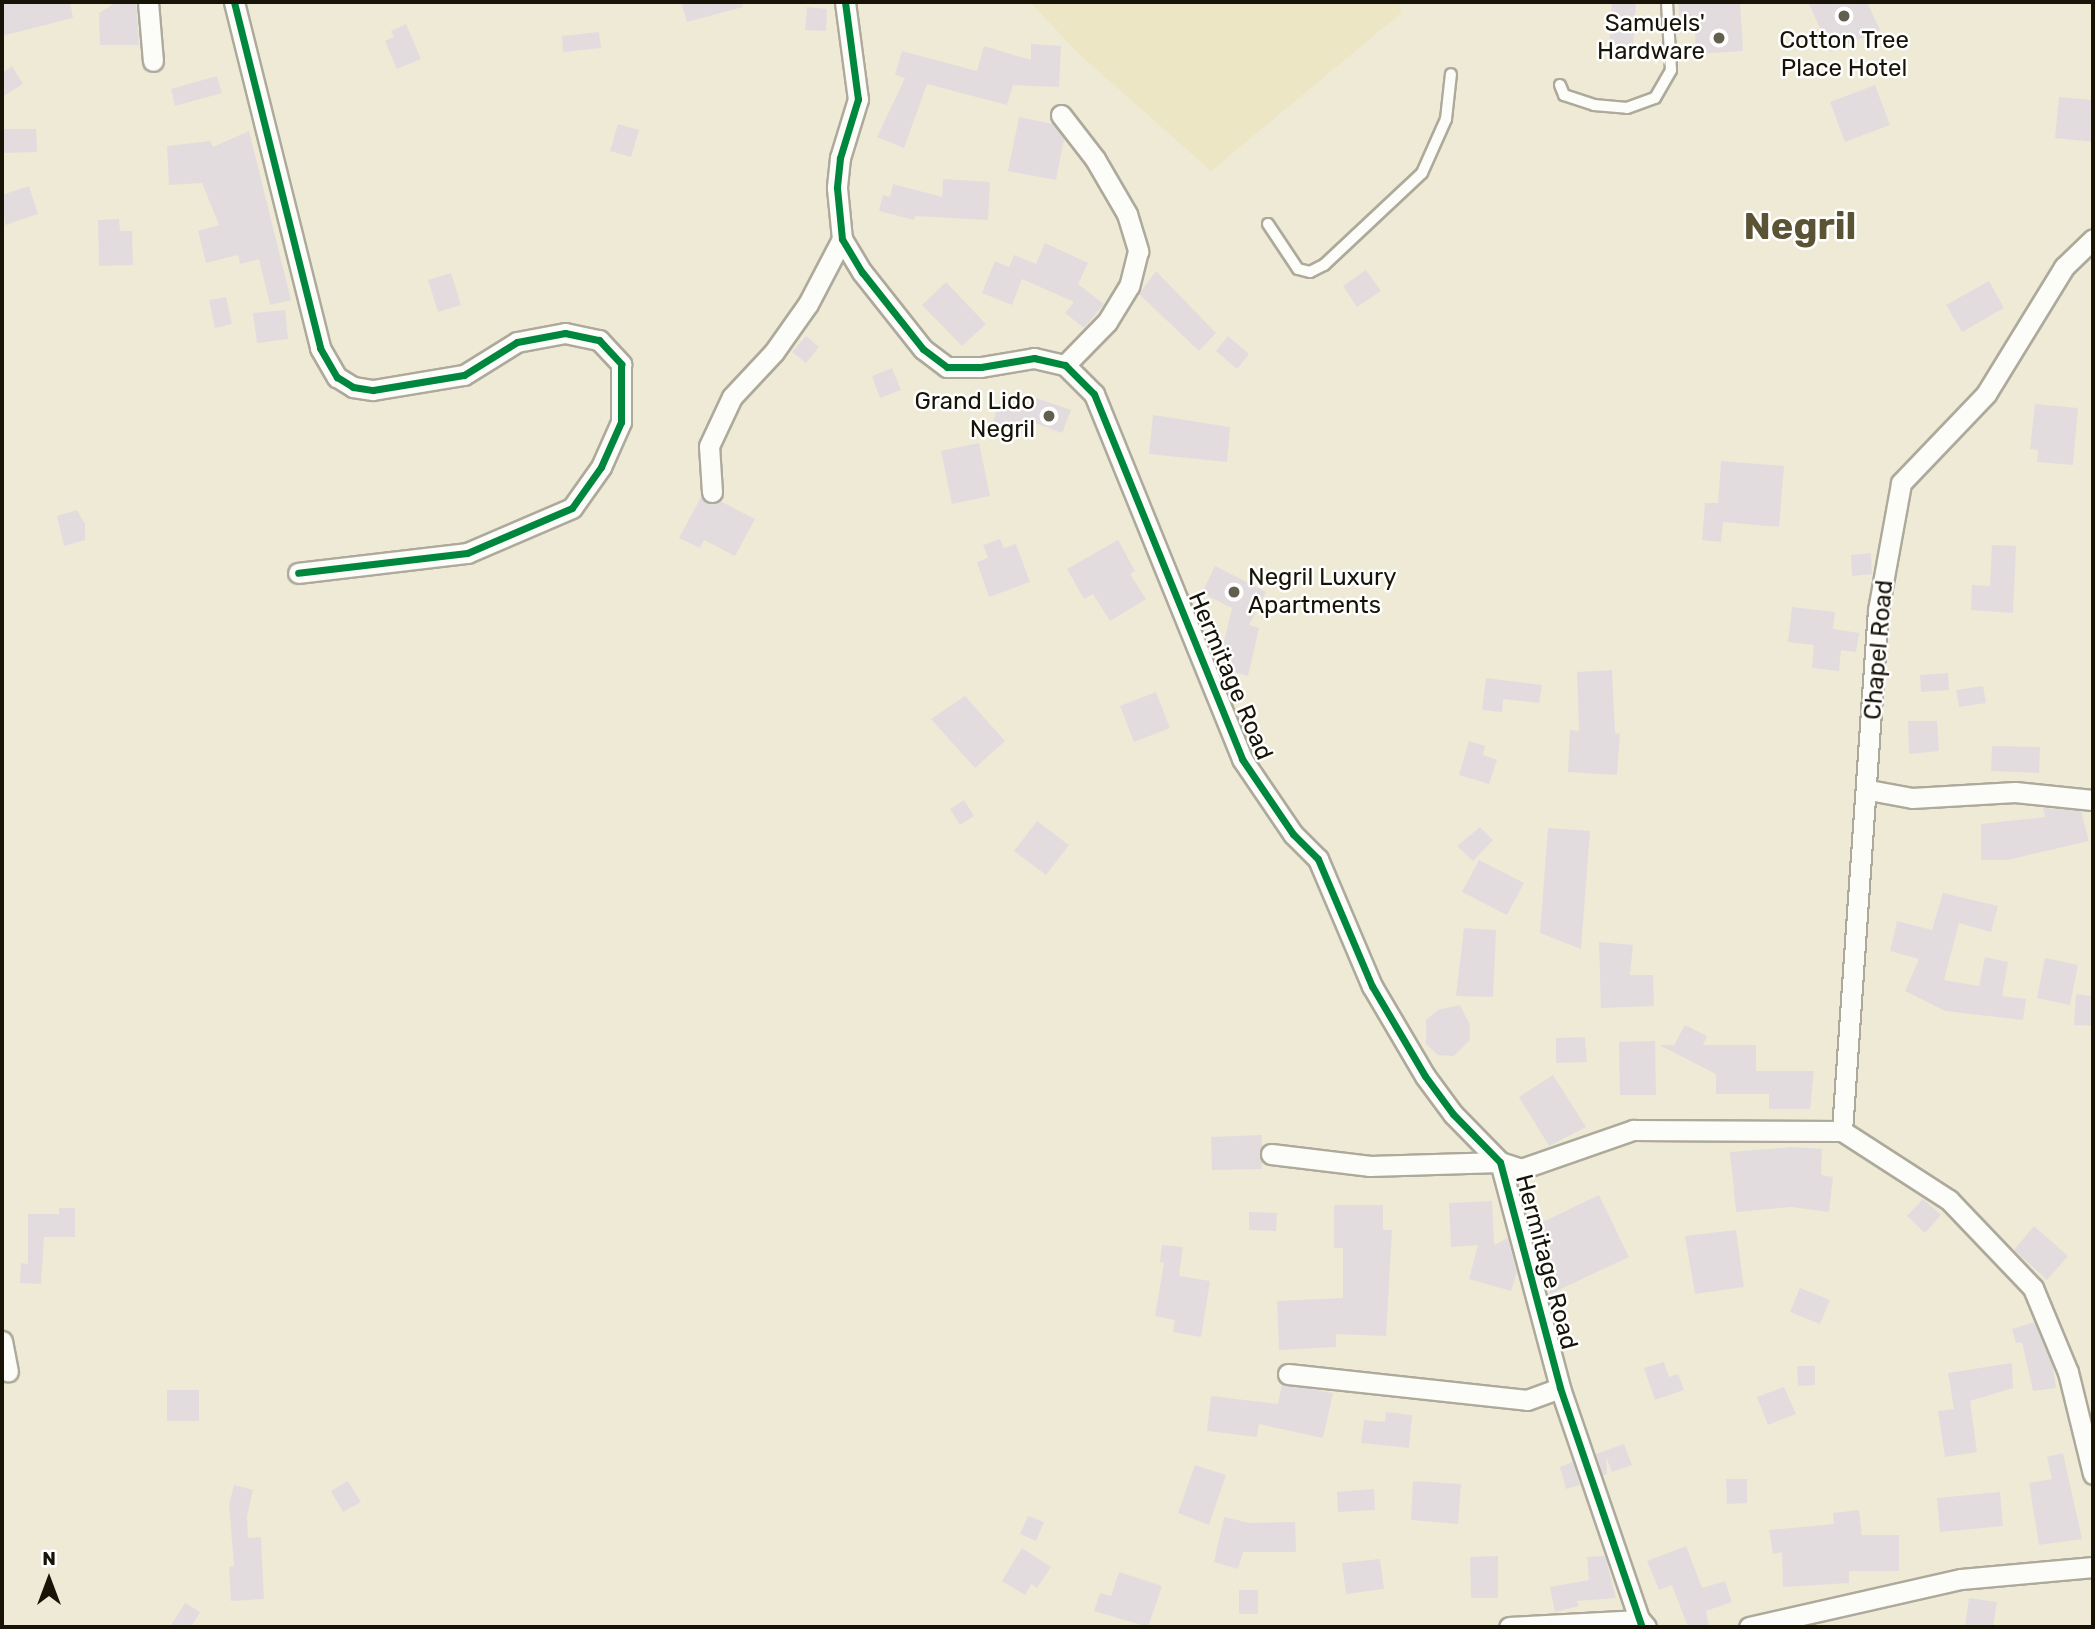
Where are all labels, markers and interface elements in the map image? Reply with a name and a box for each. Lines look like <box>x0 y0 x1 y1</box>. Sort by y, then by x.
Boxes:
marker: Cotton Tree Place Hotel <box>1836 8 1852 24</box>
place label: Samuels' Hardware <box>1597 10 1705 66</box>
place label: Cotton Tree Place Hotel <box>1779 27 1909 83</box>
marker: Samuels' Hardware <box>1711 30 1727 46</box>
district label: Negril <box>1744 204 1856 250</box>
place label: Grand Lido Negril <box>914 388 1035 444</box>
marker: Grand Lido Negril <box>1041 408 1057 424</box>
place label: Negril Luxury Apartments <box>1248 564 1396 620</box>
street label: Chapel Road <box>1859 579 1899 721</box>
marker: Negril Luxury Apartments <box>1226 584 1242 600</box>
street label: Hermitage Road <box>1182 588 1278 764</box>
street label: Hermitage Road <box>1509 1171 1583 1353</box>
north arrow <box>14 1545 84 1615</box>
text: N <box>42 1547 56 1570</box>

